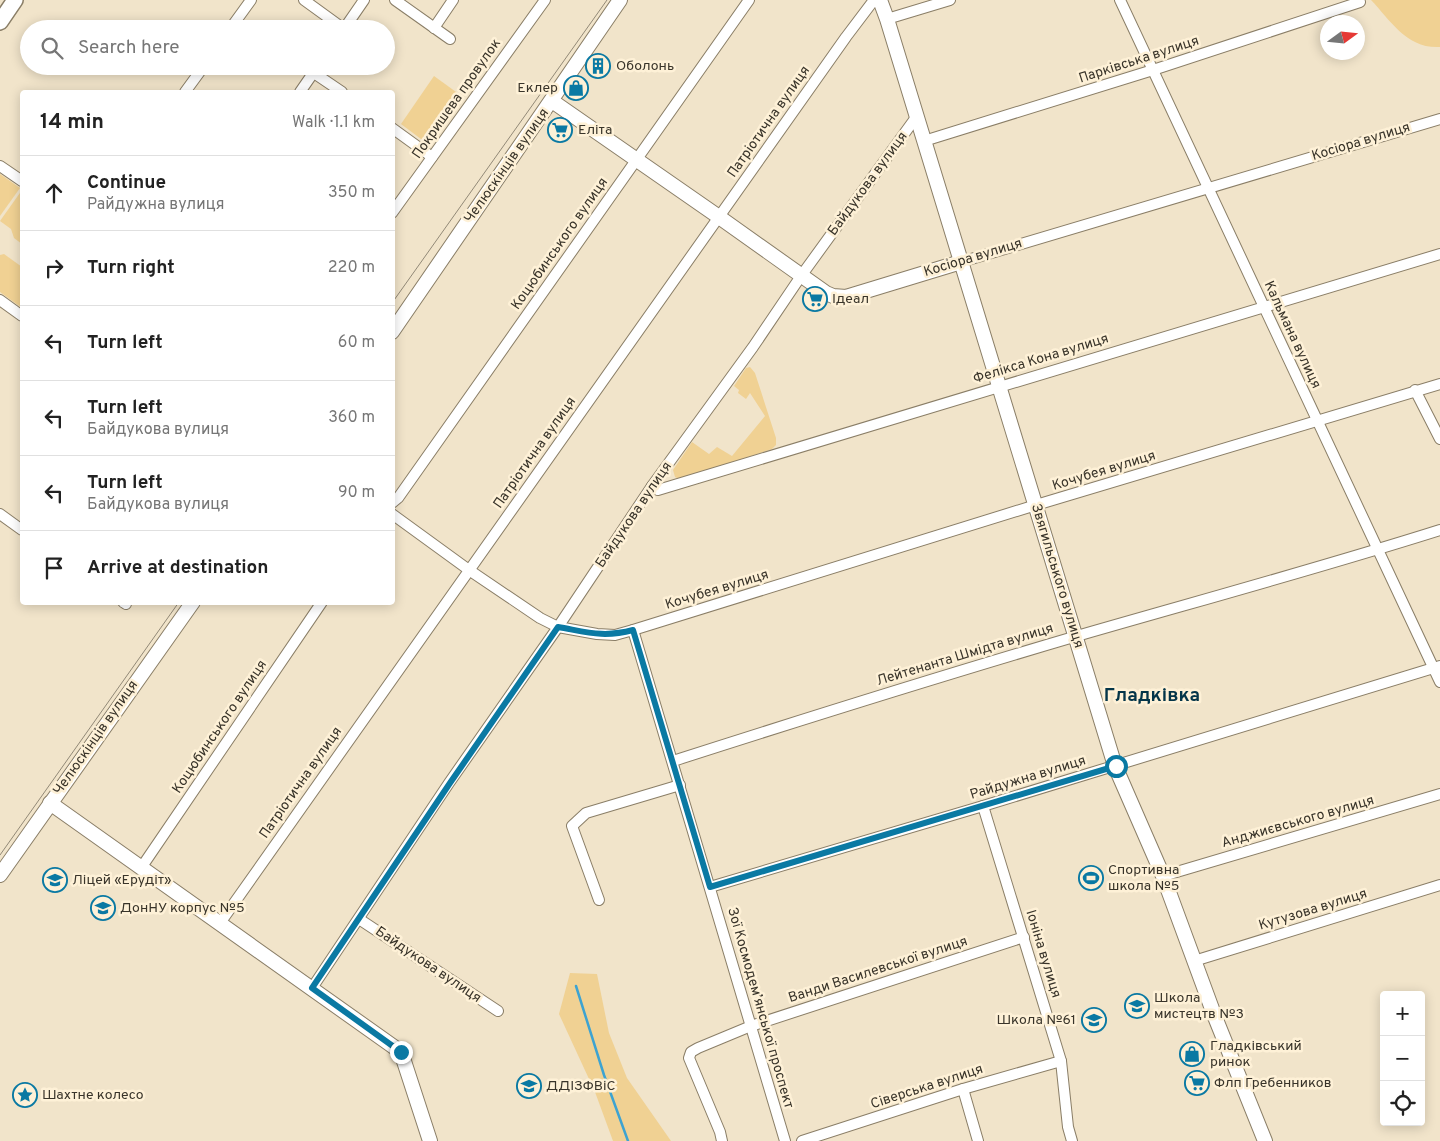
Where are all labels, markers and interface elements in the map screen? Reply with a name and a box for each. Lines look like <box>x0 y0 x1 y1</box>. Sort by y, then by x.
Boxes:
north arrow <box>1320 15 1365 60</box>
search box <box>20 20 395 75</box>
street label: Парківська вулиця <box>1077 33 1201 87</box>
icon: search <box>38 34 66 62</box>
text: Search here <box>78 36 180 60</box>
street label: Покришева провулок <box>409 36 505 162</box>
building icon: Оболонь <box>585 53 611 79</box>
place label: Оболонь <box>616 58 674 75</box>
street label: Патріотична вулиця <box>724 63 814 181</box>
shop icon: Еклер <box>563 75 589 101</box>
place label: Еклер <box>517 80 558 97</box>
street label: Челюскінців вулиця <box>461 105 553 227</box>
text: 14 min <box>40 109 104 136</box>
text: Walk · 1.1 km <box>292 113 375 133</box>
supermarket icon: Еліта <box>547 117 573 143</box>
street label: Косіора вулиця <box>1310 119 1412 165</box>
place label: Еліта <box>578 122 612 139</box>
street label: Байдукова вулиця <box>825 129 911 239</box>
text: Continue <box>87 171 166 195</box>
street label: Коцюбинського вулиця <box>508 175 612 313</box>
icon: ahead <box>40 179 68 207</box>
text: 350 m <box>328 183 375 203</box>
text: Райдужна вулиця <box>87 195 224 215</box>
street label: Косіора вулиця <box>922 235 1024 281</box>
icon: right <box>40 254 68 282</box>
text: Turn right <box>87 256 175 280</box>
text: 220 m <box>328 258 375 278</box>
street label: Кальмана вулиця <box>1260 278 1324 392</box>
supermarket icon: Ідеал <box>802 286 828 312</box>
place label: Ідеал <box>832 291 869 308</box>
icon: left <box>40 329 68 357</box>
street label: Фелікса Кона вулиця <box>971 330 1111 388</box>
text: Turn left <box>87 331 163 355</box>
text: 60 m <box>338 333 375 353</box>
street label: Патріотична вулиця <box>490 394 580 512</box>
text: Turn left <box>87 396 163 420</box>
icon: left <box>40 404 68 432</box>
text: 360 m <box>328 408 375 428</box>
text: Байдукова вулиця <box>87 420 229 440</box>
street label: Кочубея вулиця <box>1050 447 1158 495</box>
street label: Байдукова вулиця <box>592 459 676 571</box>
text: Turn left <box>87 471 163 495</box>
icon: left <box>40 479 68 507</box>
text: 90 m <box>338 483 375 503</box>
text: Байдукова вулиця <box>87 495 229 515</box>
street label: Звягильського вулиця <box>1027 502 1087 650</box>
icon: arrive <box>40 554 68 582</box>
text: Arrive at destination <box>87 556 268 580</box>
street label: Кочубея вулиця <box>663 566 771 614</box>
street label: Лейтенанта Шмідта вулиця <box>874 620 1056 690</box>
street label: Коцюбинського вулиця <box>169 657 271 797</box>
street label: Челюскінців вулиця <box>50 677 142 799</box>
district label: Гладківка <box>1104 684 1200 708</box>
street label: Патріотична вулиця <box>256 724 346 842</box>
street label: Райдужна вулиця <box>968 752 1088 804</box>
route start <box>1105 755 1128 778</box>
street label: Анджиєвського вулиця <box>1220 792 1376 852</box>
place label: Спортивна школа №5 <box>1108 862 1179 895</box>
sports icon: Спортивна школа №5 <box>1078 865 1104 891</box>
school or university icon: Ліцей «Ерудіт» <box>42 867 68 893</box>
place label: Ліцей «Ерудіт» <box>72 872 171 889</box>
street label: Кутузова вулиця <box>1257 885 1369 935</box>
school or university icon: ДонНУ корпус №5 <box>90 895 116 921</box>
place label: ДонНУ корпус №5 <box>120 900 245 917</box>
street label: Зої Космодем’янської проспект <box>723 905 797 1111</box>
street label: Іоніна вулиця <box>1022 908 1064 1000</box>
street label: Байдукова вулиця <box>372 923 484 1007</box>
street label: Ванди Василевської вулиця <box>786 933 970 1007</box>
place label: Школа мистецтв №3 <box>1154 990 1244 1023</box>
map controls <box>1380 991 1425 1126</box>
button: + <box>1380 991 1425 1036</box>
school or university icon: Школа мистецтв №3 <box>1124 993 1150 1019</box>
school or university icon: Школа №61 <box>1081 1007 1107 1033</box>
place label: Школа №61 <box>996 1012 1076 1029</box>
button: − <box>1380 1036 1425 1081</box>
place label: Гладківський ринок <box>1210 1038 1302 1071</box>
route end <box>390 1041 413 1064</box>
shop icon: Гладківський ринок <box>1179 1041 1205 1067</box>
street label: Сіверська вулиця <box>869 1061 985 1113</box>
supermarket icon: Флп Гребенников <box>1184 1070 1210 1096</box>
school or university icon: ДДІЗФВіС <box>516 1073 542 1099</box>
place label: Флп Гребенников <box>1214 1075 1332 1092</box>
place label: ДДІЗФВіС <box>546 1078 616 1095</box>
button: locate <box>1380 1081 1425 1126</box>
place icon: Шахтне колесо <box>12 1082 38 1108</box>
place label: Шахтне колесо <box>42 1087 144 1104</box>

